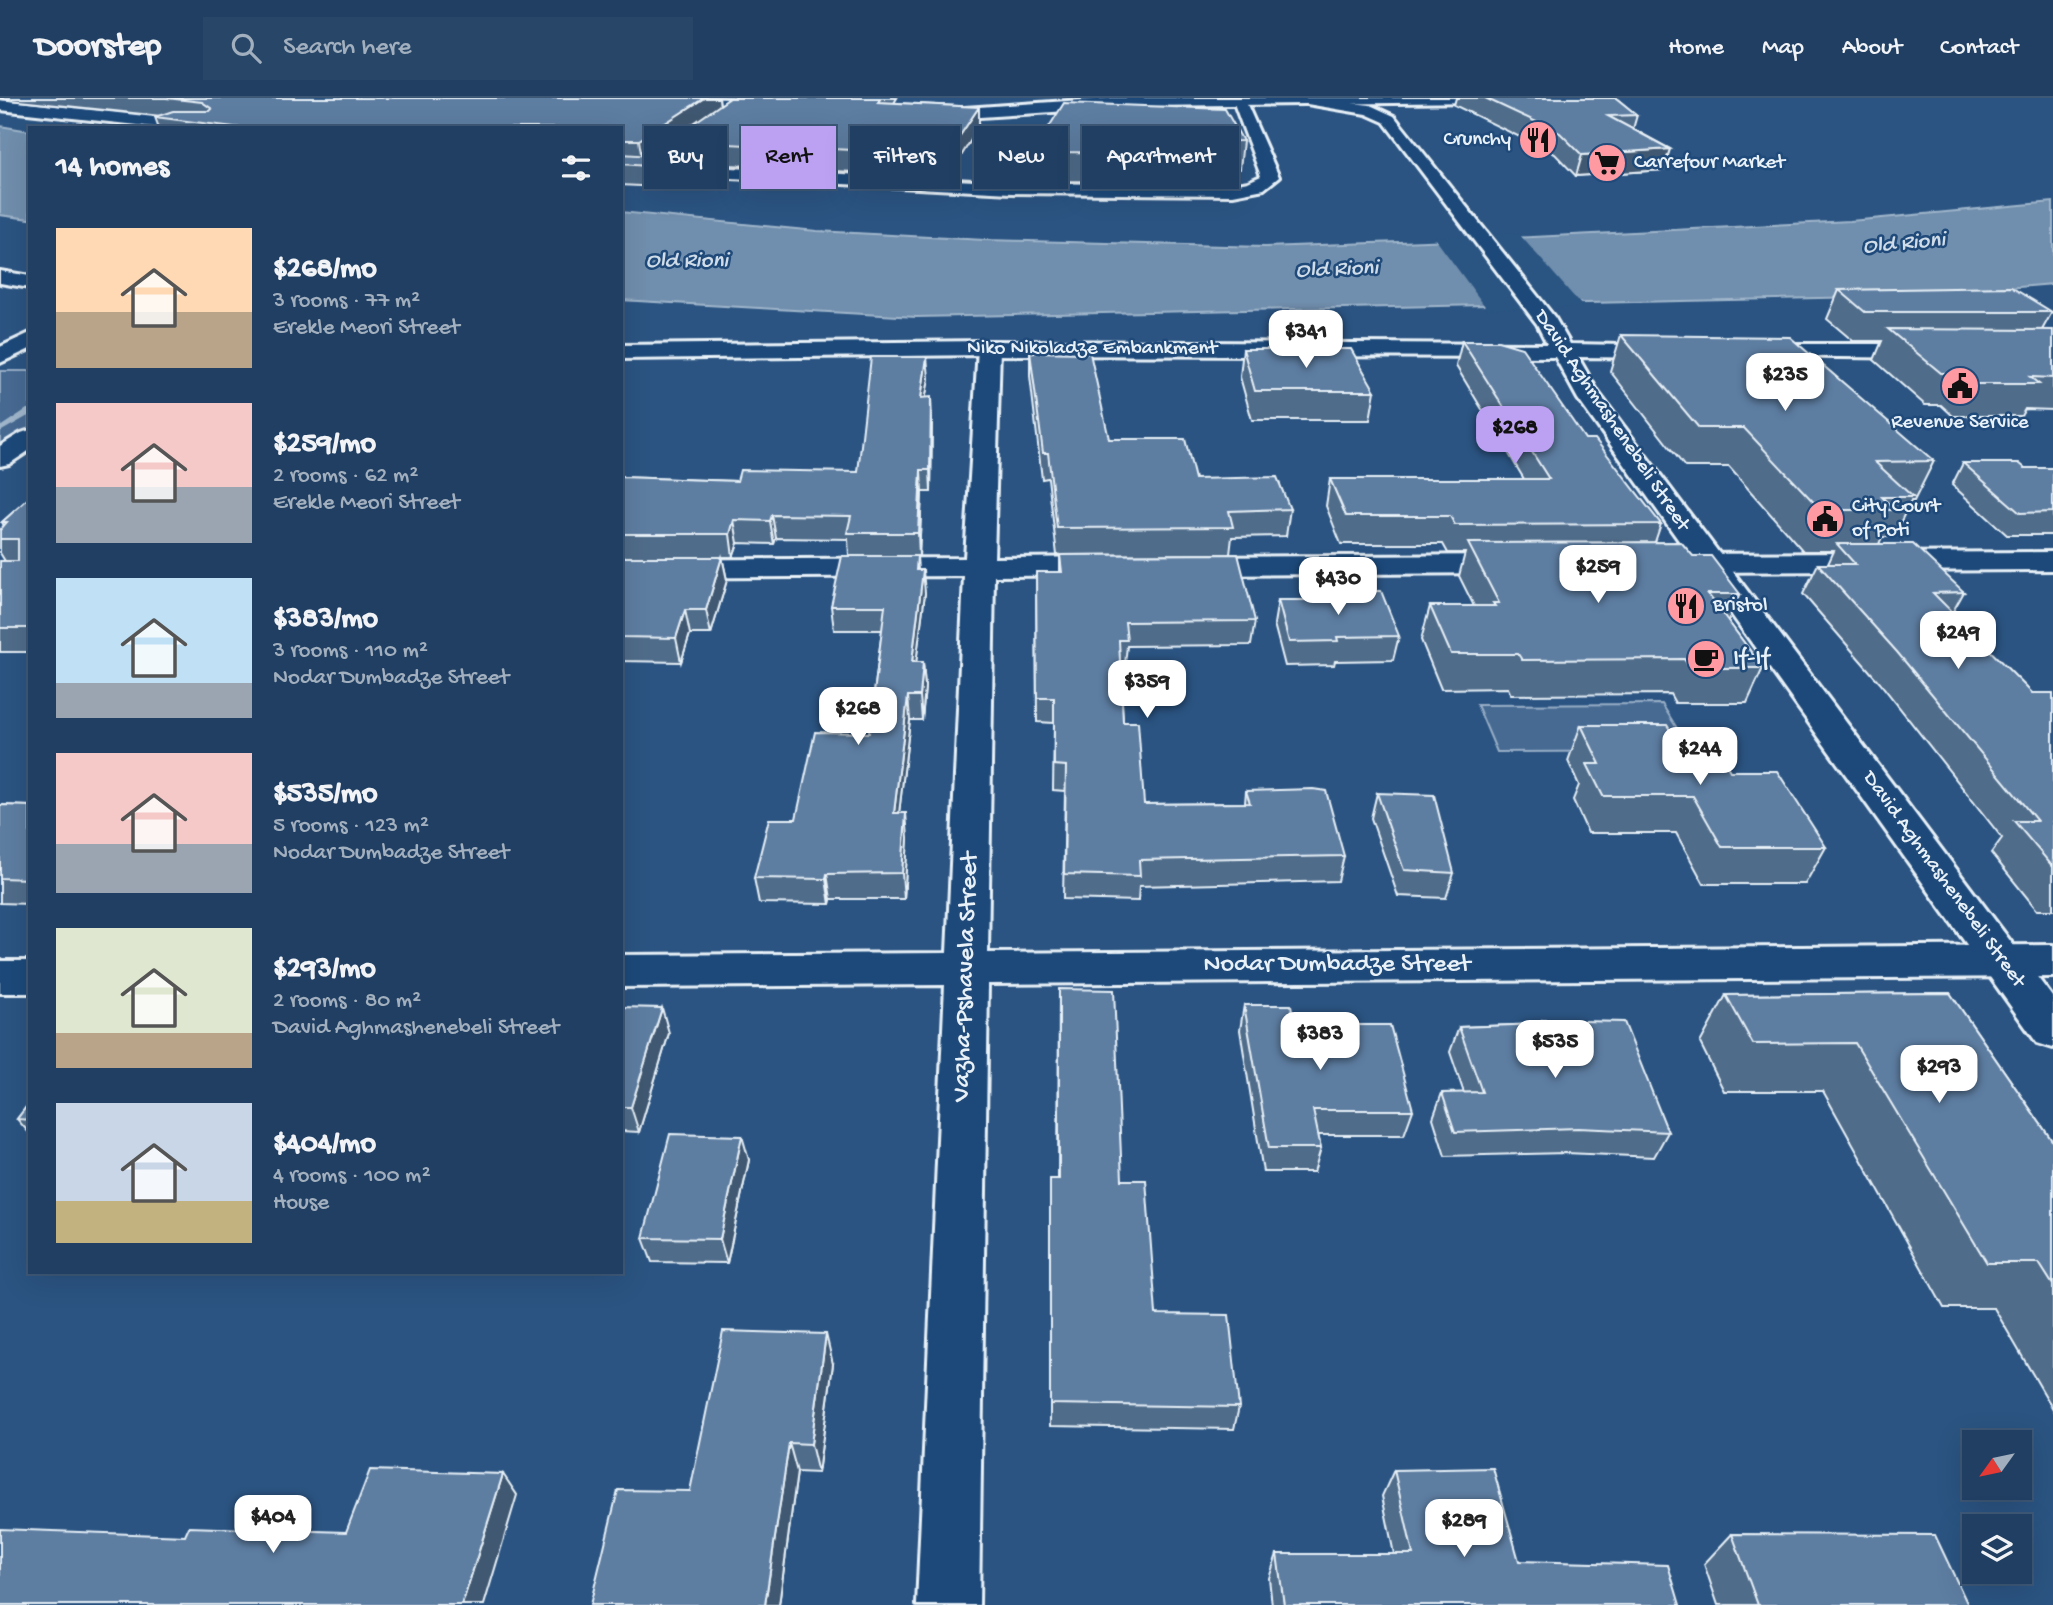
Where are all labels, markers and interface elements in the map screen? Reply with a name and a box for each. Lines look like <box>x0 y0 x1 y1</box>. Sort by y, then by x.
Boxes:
search box <box>203 17 693 80</box>
text: Doorstep <box>35 29 161 67</box>
icon: search <box>227 29 265 67</box>
text: Search here <box>283 33 411 64</box>
text: Home <box>1668 34 1724 63</box>
text: Map <box>1762 34 1804 63</box>
text: About <box>1842 34 1902 63</box>
text: Contact <box>1940 34 2018 63</box>
restaurant icon: Crunchy <box>1517 119 1559 161</box>
chip: Buy <box>644 126 727 189</box>
chip: Rent <box>741 126 836 189</box>
chip: Filters <box>850 126 960 189</box>
chip: New <box>974 126 1068 189</box>
chip: Apartment <box>1082 126 1239 189</box>
place label: Crunchy <box>1444 128 1511 153</box>
supermarket icon: Carrefour Market <box>1586 142 1628 184</box>
icon: filters <box>557 149 595 187</box>
text: 14 homes <box>56 151 169 186</box>
place label: Carrefour Market <box>1634 151 1787 176</box>
water label: Old Rioni <box>1862 227 1949 261</box>
water label: Old Rioni <box>646 248 731 275</box>
text: $268/mo <box>273 253 377 288</box>
water label: Old Rioni <box>1295 255 1382 285</box>
icon: home <box>112 256 196 340</box>
text: 3 rooms · 77 m² <box>273 288 420 315</box>
street label: David Aghmashenebeli Street <box>1526 304 1696 538</box>
pin: $341 <box>1265 310 1347 370</box>
text: Erekle Meori Street <box>273 315 460 342</box>
text: $341 <box>1285 319 1327 346</box>
street label: Niko Nikoladze Embankment <box>967 337 1219 362</box>
pin: $235 <box>1744 354 1826 413</box>
text: $235 <box>1762 362 1808 389</box>
public building icon: Revenue Service <box>1939 365 1981 407</box>
pin: $268 <box>1474 406 1556 466</box>
place label: Revenue Service <box>1891 411 2030 436</box>
text: $268 <box>1492 415 1538 442</box>
text: $259/mo <box>273 428 376 463</box>
icon: home <box>112 431 196 515</box>
text: 2 rooms · 62 m² <box>273 463 418 490</box>
text: Erekle Meori Street <box>273 490 460 517</box>
place label: City Court of Poti <box>1852 495 1942 544</box>
public building icon: City Court of Poti <box>1804 498 1846 540</box>
pin: $259 <box>1557 546 1639 605</box>
text: $259 <box>1575 554 1621 581</box>
pin: $430 <box>1297 558 1379 617</box>
text: $430 <box>1315 566 1361 593</box>
restaurant icon: Bristol <box>1665 585 1707 627</box>
place label: Bristol <box>1712 594 1768 619</box>
text: $383/mo <box>273 603 378 638</box>
icon: home <box>112 606 196 690</box>
pin: $249 <box>1917 612 1999 671</box>
text: $249 <box>1936 620 1980 647</box>
text: 3 rooms · 110 m² <box>273 638 428 665</box>
cafe icon: If-If <box>1685 638 1727 680</box>
place label: If-If <box>1733 644 1772 675</box>
pin: $359 <box>1106 660 1188 720</box>
text: Nodar Dumbadze Street <box>273 665 509 692</box>
text: $359 <box>1124 669 1170 696</box>
pin: $268 <box>817 688 899 747</box>
text: $268 <box>835 696 881 723</box>
pin: $244 <box>1659 728 1741 787</box>
text: $244 <box>1678 736 1722 763</box>
street label: David Aghmashenebeli Street <box>1855 765 2031 995</box>
text: $535/mo <box>273 778 378 813</box>
icon: home <box>112 781 196 865</box>
text: 5 rooms · 123 m² <box>273 813 429 840</box>
text: Nodar Dumbadze Street <box>273 840 509 867</box>
street label: Vazha-Pshavela Street <box>947 849 987 1103</box>
street label: Nodar Dumbadze Street <box>1204 950 1473 981</box>
text: $293/mo <box>273 953 376 988</box>
icon: home <box>112 956 196 1040</box>
text: 2 rooms · 80 m² <box>273 988 421 1015</box>
pin: $383 <box>1279 1012 1361 1072</box>
text: David Aghmashenebeli Street <box>273 1015 559 1042</box>
pin: $535 <box>1514 1020 1596 1080</box>
text: $383 <box>1297 1021 1343 1048</box>
text: $535 <box>1532 1029 1578 1056</box>
pin: $293 <box>1898 1046 1980 1105</box>
text: $293 <box>1916 1054 1962 1081</box>
text: $404/mo <box>273 1128 376 1163</box>
icon: home <box>112 1131 196 1215</box>
text: 4 rooms · 100 m² <box>273 1163 431 1190</box>
text: House <box>273 1190 329 1217</box>
north arrow <box>1962 1430 2032 1500</box>
map controls <box>1962 1430 2032 1584</box>
pin: $404 <box>232 1496 314 1555</box>
pin: $289 <box>1423 1500 1505 1559</box>
text: $404 <box>250 1504 296 1531</box>
text: $289 <box>1441 1508 1487 1535</box>
button: layers <box>1962 1514 2032 1584</box>

